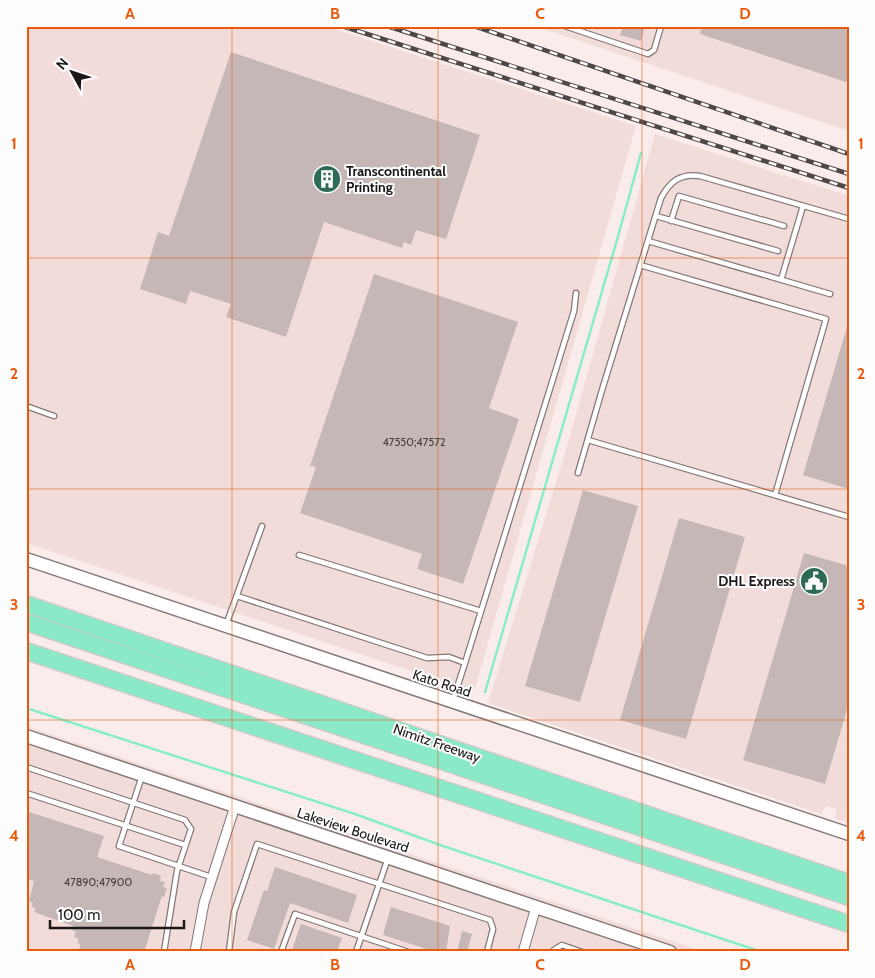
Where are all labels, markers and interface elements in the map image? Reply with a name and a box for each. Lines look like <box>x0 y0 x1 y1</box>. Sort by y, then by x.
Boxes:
text: A <box>125 4 135 23</box>
text: B <box>330 4 340 23</box>
text: C <box>535 4 545 23</box>
text: D <box>739 4 751 23</box>
north arrow <box>48 48 98 98</box>
text: N <box>52 54 72 73</box>
text: 1 <box>11 134 17 153</box>
text: 1 <box>858 134 864 153</box>
place label: Transcontinental Printing <box>346 162 446 196</box>
building icon: Transcontinental Printing <box>312 164 342 194</box>
text: 2 <box>10 364 18 383</box>
text: 2 <box>857 364 865 383</box>
house number: 47550;47572 <box>383 435 446 449</box>
public building icon: DHL Express <box>799 566 829 596</box>
place label: DHL Express <box>718 572 795 590</box>
text: 3 <box>10 595 18 614</box>
text: 3 <box>857 595 865 614</box>
street label: Kato Road <box>411 665 473 701</box>
street label: Nimitz Freeway <box>391 720 483 766</box>
street label: Lakeview Boulevard <box>295 803 411 857</box>
text: 4 <box>9 826 19 845</box>
text: 4 <box>856 826 866 845</box>
house number: 47890;47900 <box>64 875 132 889</box>
scale bar <box>50 898 184 930</box>
text: 100 m <box>58 906 100 924</box>
text: A <box>125 955 135 974</box>
text: B <box>330 955 340 974</box>
text: C <box>535 955 545 974</box>
text: D <box>739 955 751 974</box>

